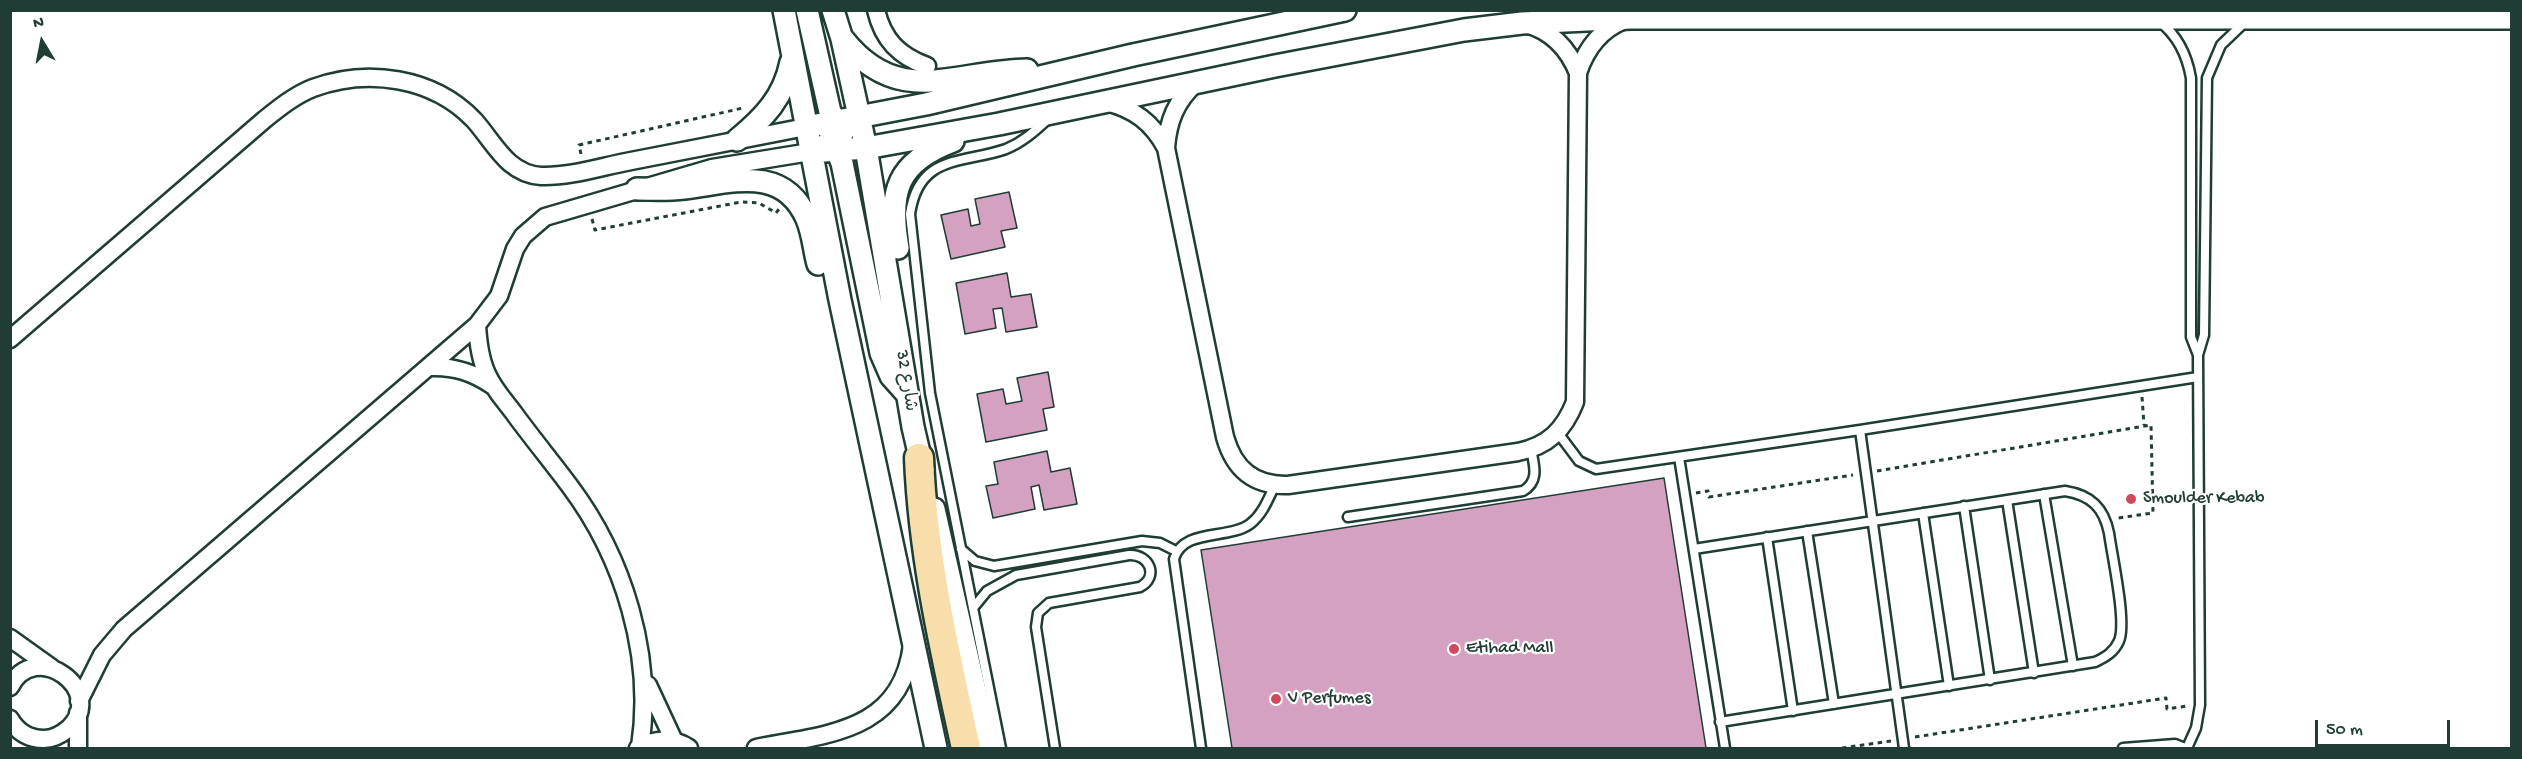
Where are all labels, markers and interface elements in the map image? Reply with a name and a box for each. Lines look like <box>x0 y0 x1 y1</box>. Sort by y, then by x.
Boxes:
north arrow <box>12 12 72 72</box>
text: N <box>32 14 46 34</box>
street label: شارع 32 <box>890 349 920 413</box>
place label: Smoulder Kebab <box>2143 488 2265 510</box>
marker: Smoulder Kebab <box>2124 492 2138 506</box>
place label: Etihad Mall <box>1466 638 1553 660</box>
marker: Etihad Mall <box>1447 642 1461 656</box>
place label: V Perfumes <box>1288 688 1371 710</box>
marker: V Perfumes <box>1269 692 1283 706</box>
scale bar <box>2318 708 2453 746</box>
text: 50 m <box>2326 720 2363 741</box>

